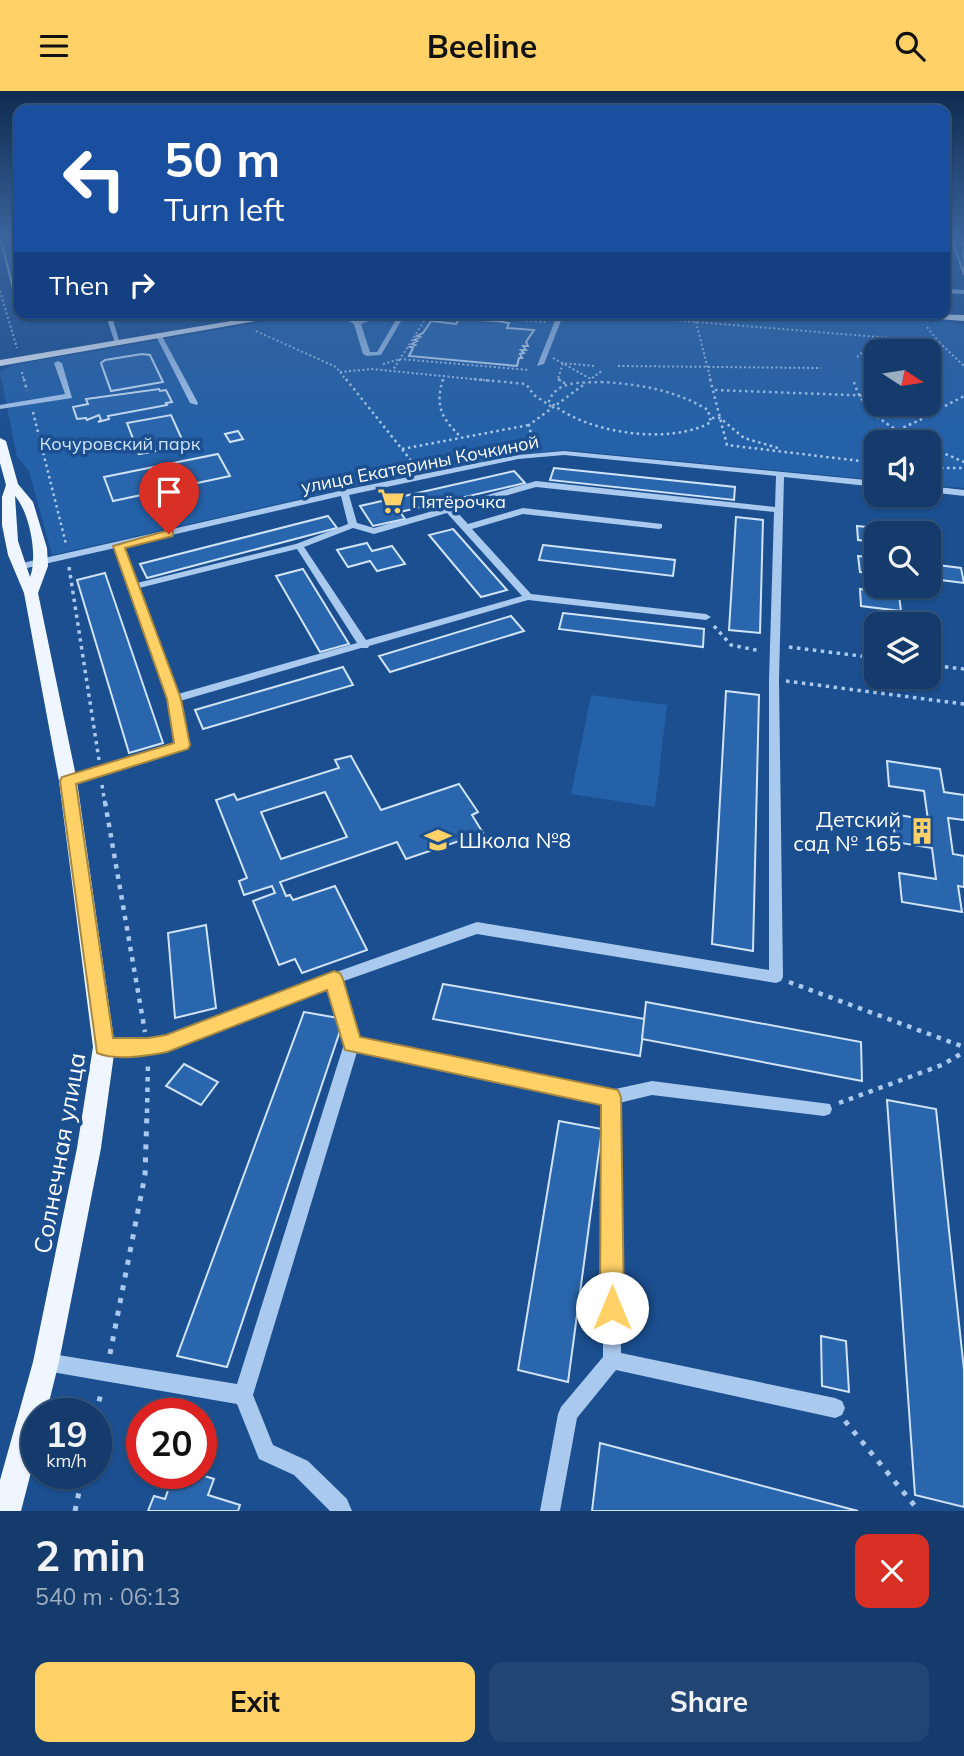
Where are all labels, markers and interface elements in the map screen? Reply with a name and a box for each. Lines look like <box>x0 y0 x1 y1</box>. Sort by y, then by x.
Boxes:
text: Beeline <box>427 26 537 66</box>
icon: menu <box>35 27 73 65</box>
icon: search <box>891 27 929 65</box>
text: 50 m <box>164 128 280 189</box>
icon: left <box>49 133 140 224</box>
text: Turn left <box>164 189 284 229</box>
icon: right <box>123 266 161 304</box>
text: Then <box>49 269 109 302</box>
north arrow <box>864 339 942 417</box>
map controls <box>864 339 941 689</box>
street label: улица Екатерины Кочкиной <box>299 430 541 498</box>
button: sound <box>864 430 941 507</box>
park label: Кочуровский парк <box>40 432 201 455</box>
pin <box>139 462 199 534</box>
icon: arrive <box>150 473 188 511</box>
supermarket icon: Пятёрочка <box>376 486 406 516</box>
place label: Пятёрочка <box>412 490 506 513</box>
button: search <box>864 521 941 598</box>
button: layers <box>864 612 941 689</box>
place label: Детский сад № 165 <box>793 806 901 856</box>
building icon: Детский сад № 165 <box>907 816 937 846</box>
school or university icon: Школа №8 <box>423 825 453 855</box>
place label: Школа №8 <box>459 827 571 853</box>
street label: Солнечная улица <box>27 1050 91 1256</box>
position arrow <box>575 1271 649 1345</box>
speed limit sign: 20 <box>126 1398 217 1489</box>
text: 19 <box>45 1412 88 1456</box>
text: km/h <box>46 1449 87 1472</box>
text: 2 min <box>35 1529 146 1582</box>
button: close <box>855 1534 929 1608</box>
text: 540 m · 06:13 <box>35 1582 180 1611</box>
button: Exit <box>35 1662 475 1742</box>
button: Share <box>489 1662 929 1742</box>

